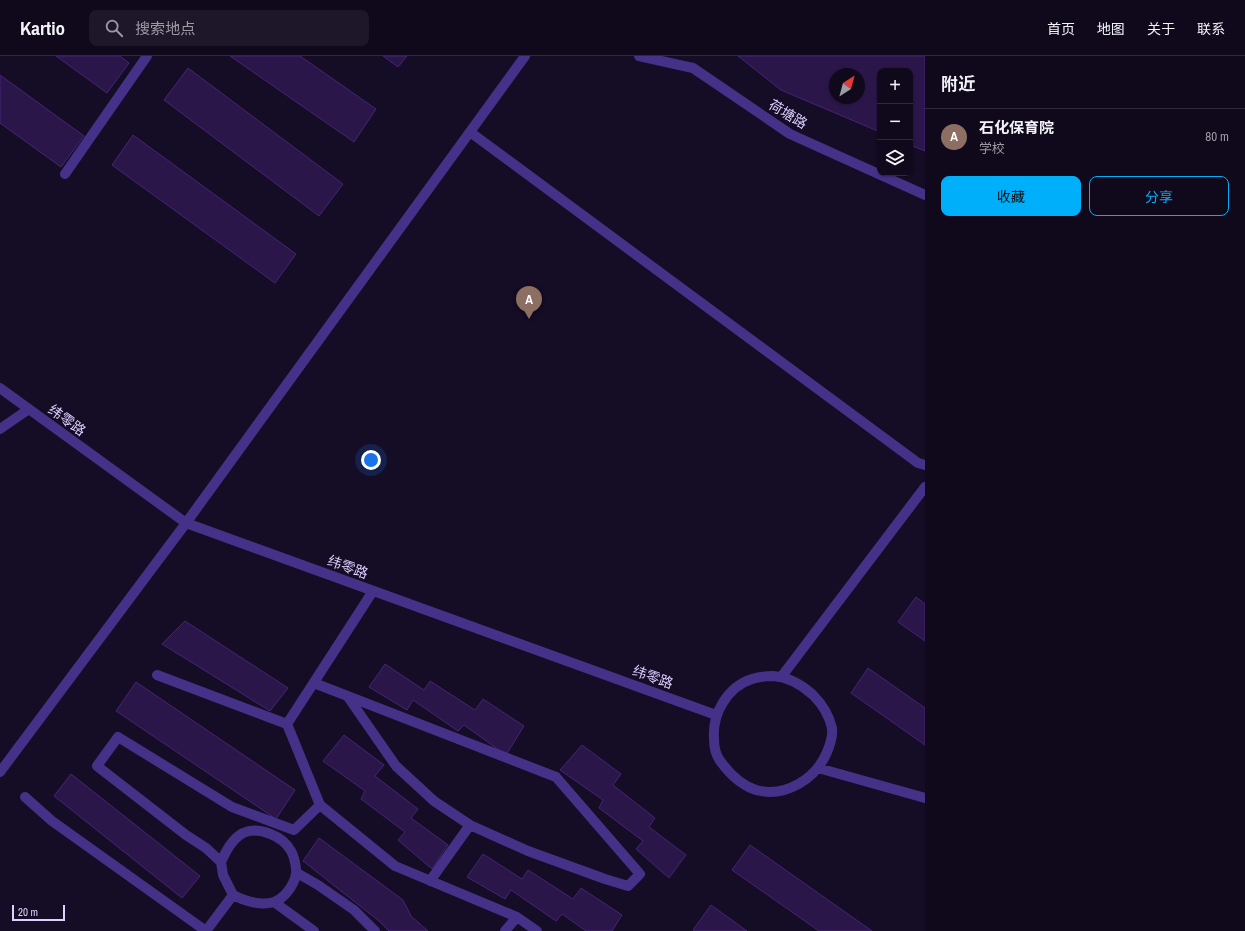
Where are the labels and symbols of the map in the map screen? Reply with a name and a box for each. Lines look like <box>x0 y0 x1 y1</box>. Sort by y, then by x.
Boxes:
north arrow <box>829 68 865 104</box>
street label: 荷塘路 <box>765 95 811 133</box>
pin: A <box>516 286 542 319</box>
street label: 纬零路 <box>45 400 89 440</box>
your location <box>361 450 381 470</box>
street label: 纬零路 <box>325 551 371 583</box>
street label: 纬零路 <box>630 661 676 693</box>
scale bar <box>12 903 65 922</box>

